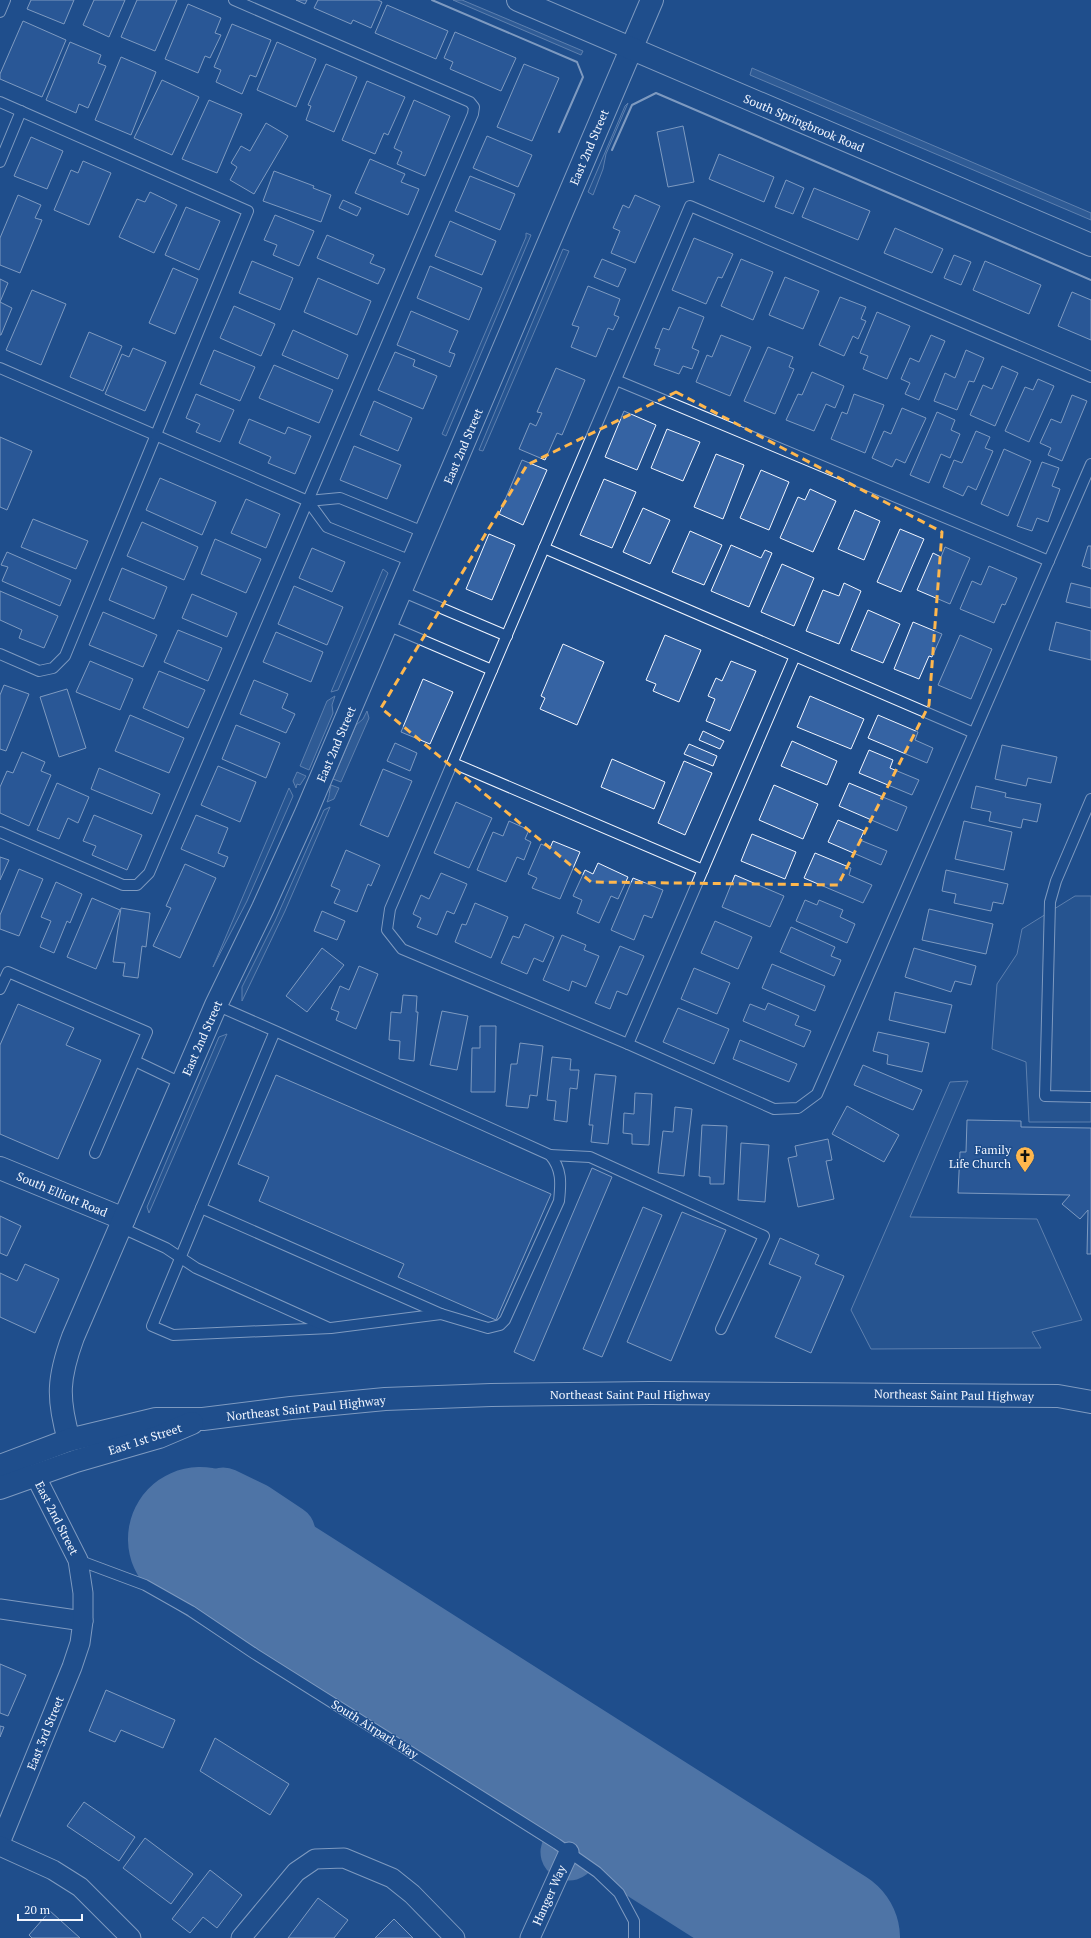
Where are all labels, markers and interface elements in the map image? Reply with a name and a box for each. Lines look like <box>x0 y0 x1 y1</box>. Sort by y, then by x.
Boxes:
street label: South Springbrook Road <box>741 91 867 155</box>
street label: East 2nd Street <box>566 106 612 187</box>
street label: East 2nd Street <box>440 405 486 486</box>
street label: East 2nd Street <box>313 703 359 784</box>
street label: East 2nd Street <box>179 998 225 1078</box>
place label: Family Life Church <box>949 1142 1012 1171</box>
church icon: Family Life Church <box>1014 1145 1036 1173</box>
street label: South Elliott Road <box>14 1168 110 1220</box>
street label: Northeast Saint Paul Highway <box>874 1386 1035 1404</box>
street label: Northeast Saint Paul Highway <box>550 1387 711 1402</box>
street label: Northeast Saint Paul Highway <box>226 1392 387 1424</box>
street label: East 1st Street <box>106 1420 184 1458</box>
street label: East 2nd Street <box>32 1479 82 1558</box>
street label: East 3rd Street <box>23 1693 67 1772</box>
street label: South Airpark Way <box>329 1696 422 1762</box>
street label: Hanger Way <box>529 1862 569 1927</box>
scale bar <box>18 1896 82 1922</box>
text: 20 m <box>24 1902 51 1917</box>

